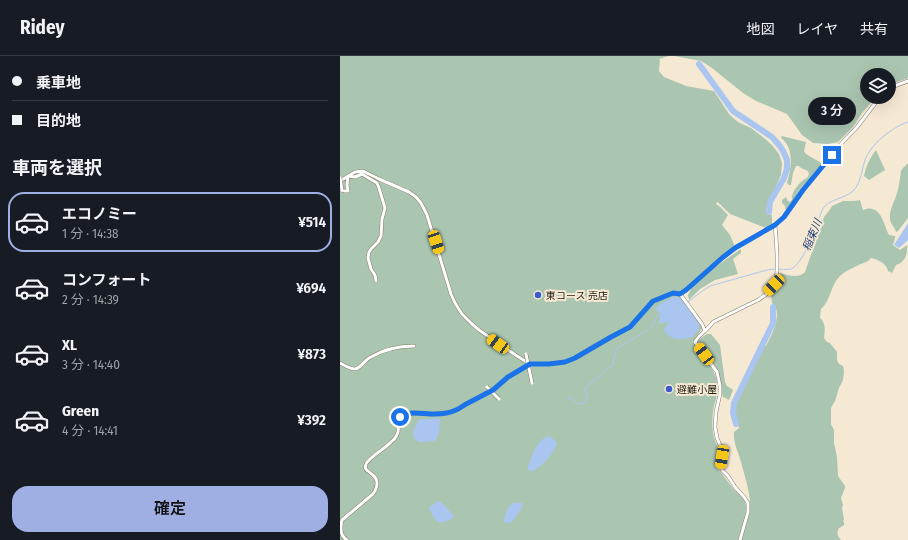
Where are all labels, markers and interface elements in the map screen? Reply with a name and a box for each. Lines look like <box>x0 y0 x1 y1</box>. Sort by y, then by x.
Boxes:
text: Ridey <box>20 16 64 39</box>
text: 地図 <box>746 21 774 38</box>
text: レイヤ <box>796 21 838 38</box>
text: 共有 <box>860 21 888 38</box>
map controls <box>860 68 896 104</box>
button: layers <box>860 68 896 104</box>
text: 乗車地 <box>36 74 81 92</box>
callout: 3 分 <box>808 97 856 125</box>
text: 3 分 <box>821 103 843 118</box>
text: 目的地 <box>36 112 81 130</box>
route end <box>823 146 841 164</box>
text: 車両を選択 <box>12 157 102 179</box>
icon: car <box>14 204 50 240</box>
text: エコノミー <box>62 205 137 223</box>
text: ¥514 <box>298 213 326 231</box>
water label: 稲束川 <box>800 217 825 253</box>
text: 1 分 · 14:38 <box>62 226 119 241</box>
car <box>427 229 445 255</box>
icon: car <box>14 270 50 306</box>
text: コンフォート <box>62 271 152 289</box>
car <box>761 272 787 298</box>
text: ¥694 <box>296 279 326 297</box>
marker: 東コース 売店 <box>533 290 543 300</box>
place label: 東コース 売店 <box>546 290 608 302</box>
text: 2 分 · 14:39 <box>62 292 119 307</box>
car <box>485 332 511 356</box>
icon: car <box>14 336 50 372</box>
text: XL <box>62 336 77 354</box>
car <box>692 341 716 367</box>
text: ¥873 <box>298 345 326 363</box>
text: 3 分 · 14:40 <box>62 357 120 372</box>
marker: 避難小屋 <box>664 384 674 394</box>
place label: 避難小屋 <box>677 384 717 396</box>
icon: car <box>14 402 50 438</box>
text: Green <box>62 402 99 420</box>
route start <box>391 408 409 426</box>
text: ¥392 <box>297 411 326 429</box>
text: 4 分 · 14:41 <box>62 423 118 438</box>
car <box>714 444 730 470</box>
button: 確定 <box>12 486 328 532</box>

